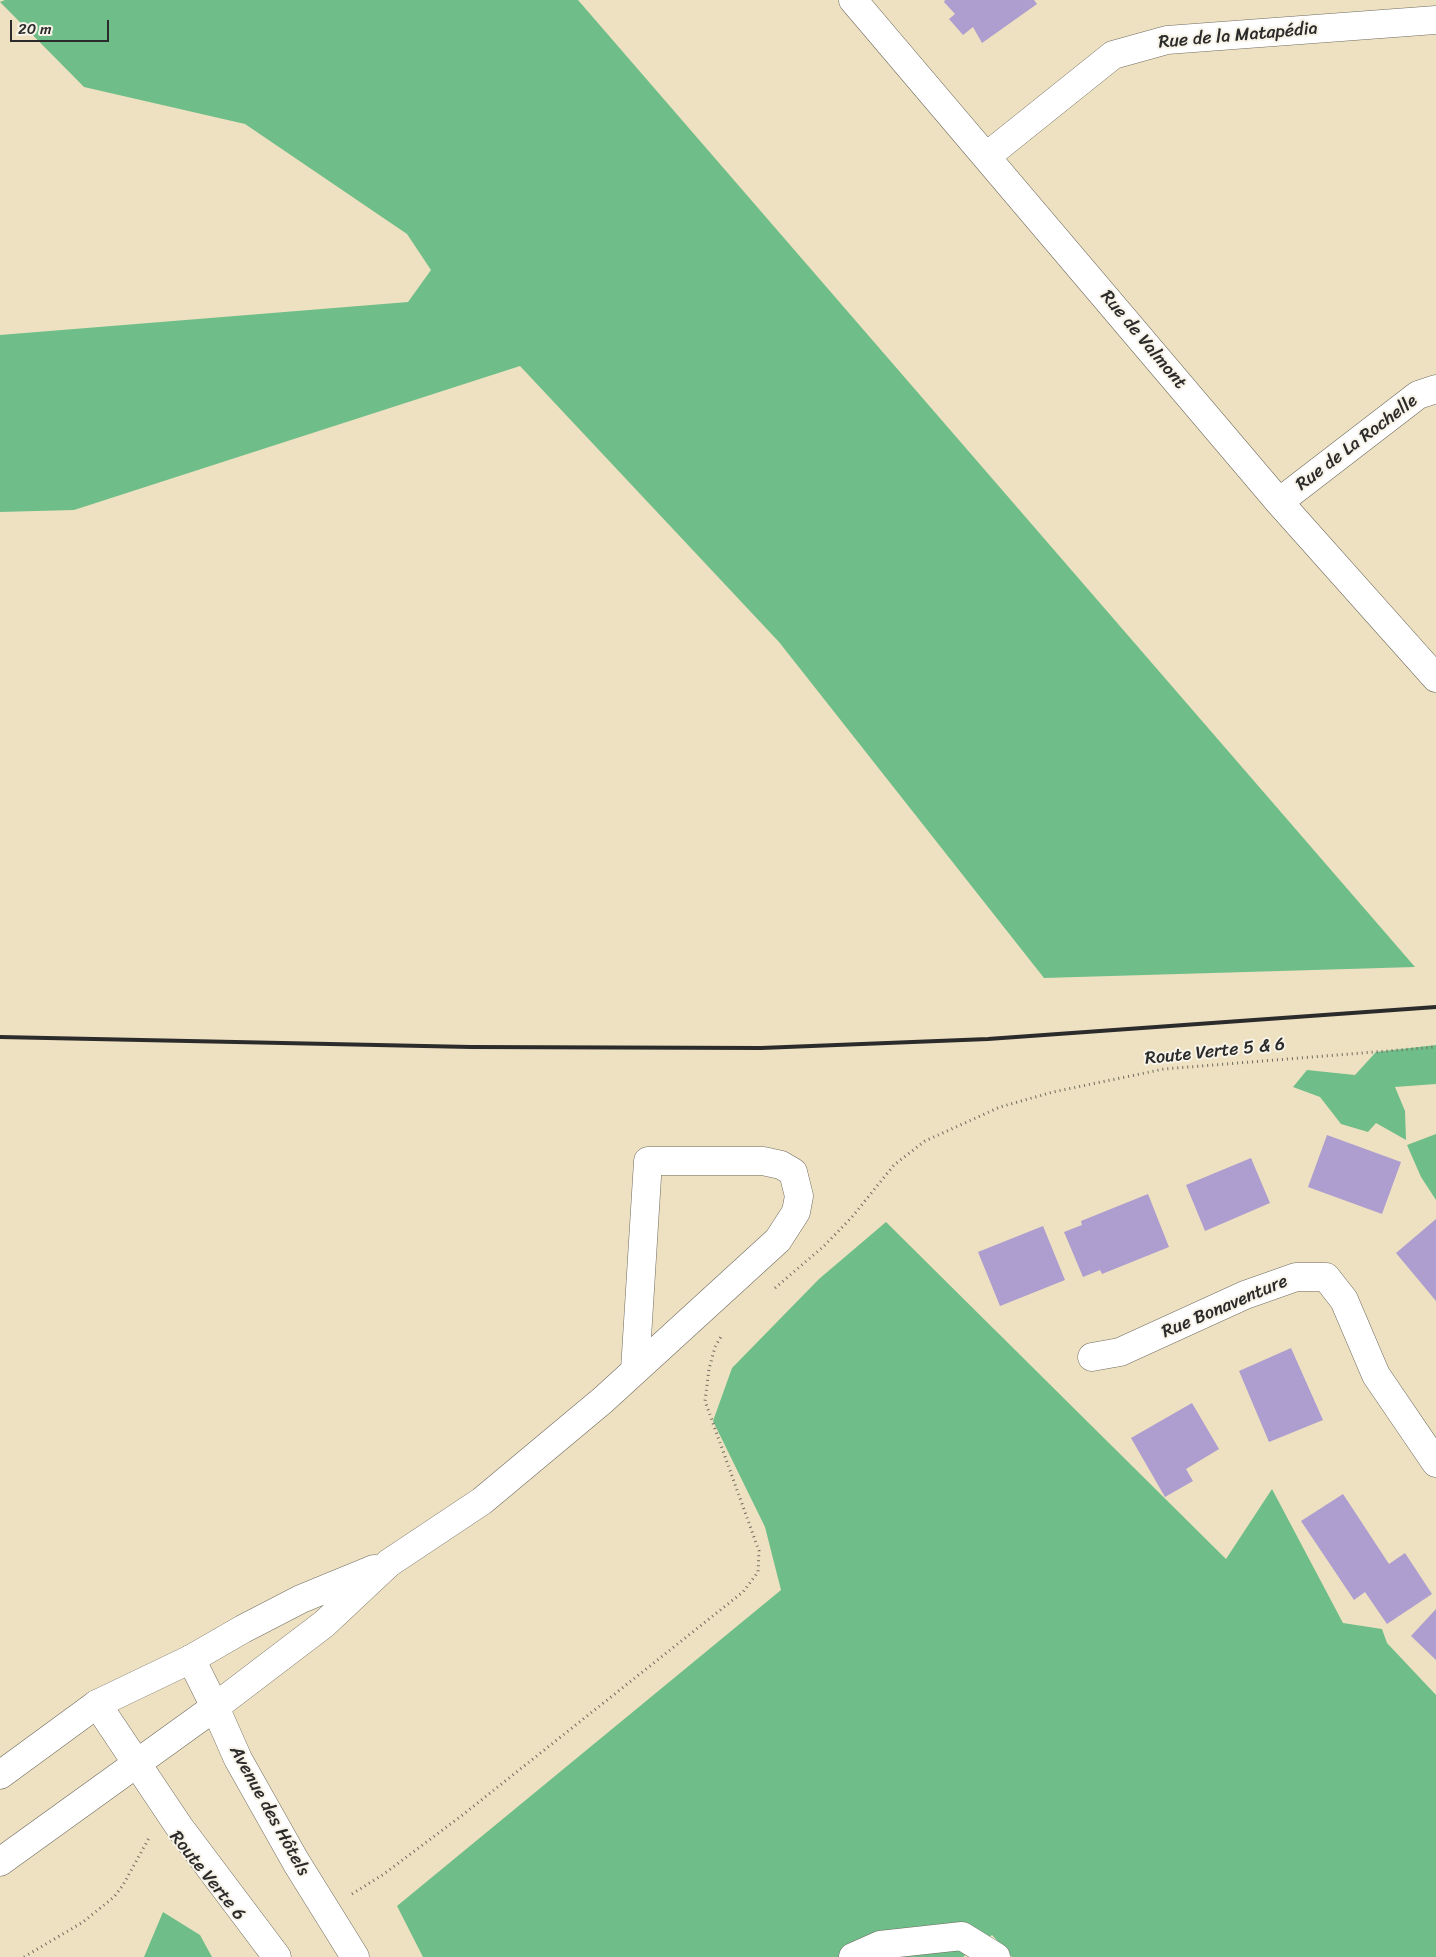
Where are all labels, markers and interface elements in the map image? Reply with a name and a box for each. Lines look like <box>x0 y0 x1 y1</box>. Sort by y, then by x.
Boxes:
scale bar <box>12 10 111 42</box>
text: 20 m <box>18 16 52 42</box>
street label: Rue de la Matapédia <box>1158 18 1318 54</box>
street label: Rue de Valmont <box>1095 286 1191 394</box>
street label: Rue de La Rochelle <box>1292 390 1422 496</box>
street label: Route Verte 5 & 6 <box>1144 1034 1286 1070</box>
street label: Rue Bonaventure <box>1159 1271 1291 1343</box>
street label: Avenue des Hôtels <box>224 1742 314 1880</box>
street label: Route Verte 6 <box>164 1827 250 1925</box>

